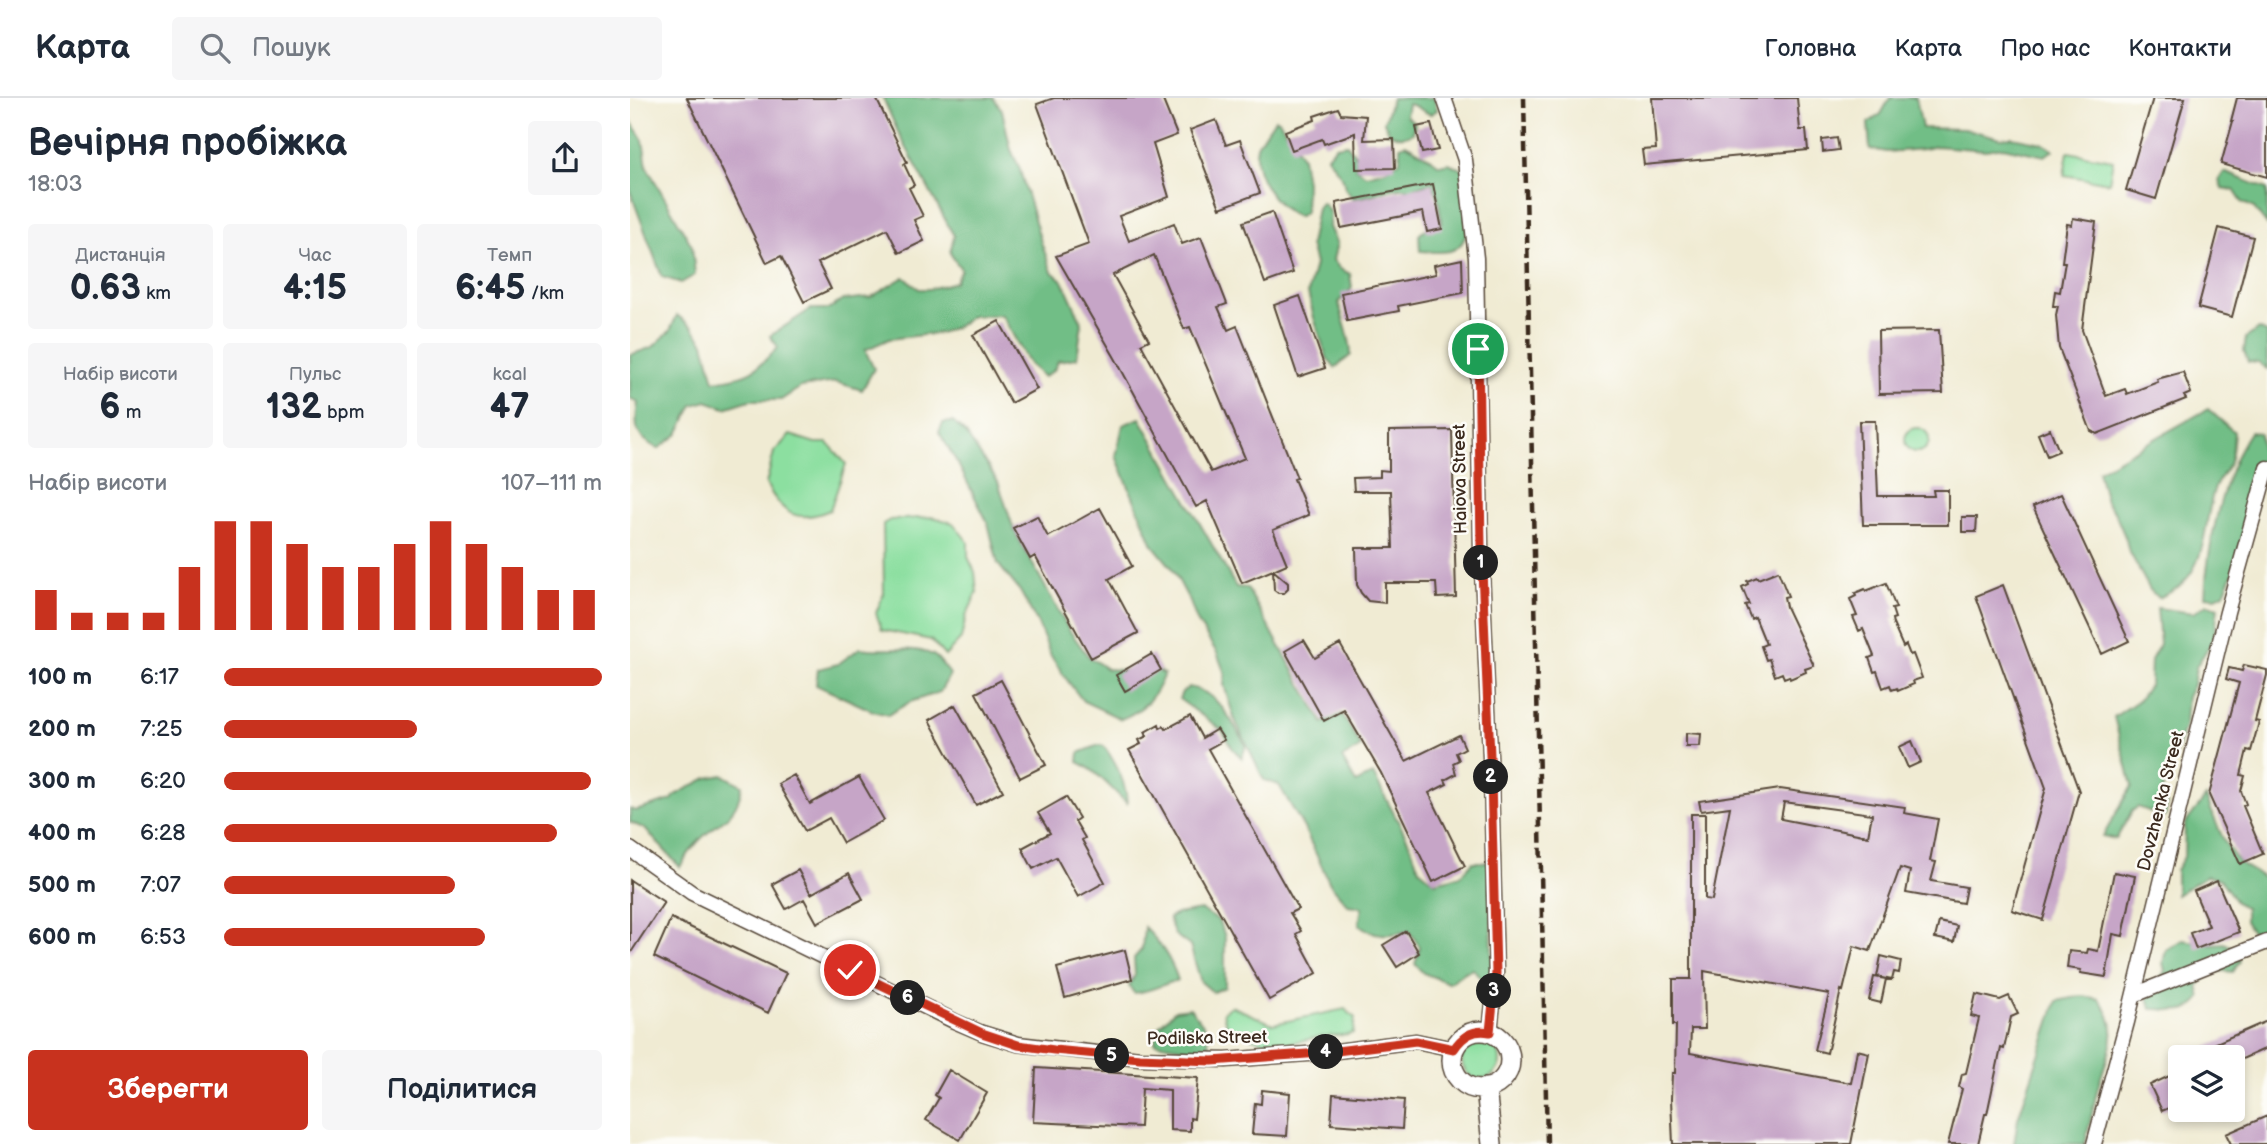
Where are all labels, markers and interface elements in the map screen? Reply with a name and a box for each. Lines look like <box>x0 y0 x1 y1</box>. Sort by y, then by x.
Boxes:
search box <box>172 17 662 80</box>
text: Карта <box>35 28 130 68</box>
icon: search <box>196 29 234 67</box>
text: Пошук <box>252 33 331 64</box>
text: Головна <box>1765 34 1857 63</box>
text: Карта <box>1895 34 1962 63</box>
text: Про нас <box>2000 34 2090 63</box>
text: Контакти <box>2128 34 2232 63</box>
text: Вечірня пробіжка <box>28 121 347 166</box>
button: share <box>528 121 602 195</box>
text: 18:03 <box>28 170 83 198</box>
text: Дистанція <box>75 244 165 267</box>
text: Час <box>298 244 332 267</box>
text: Темп <box>487 244 532 267</box>
text: 0.63 <box>70 267 141 310</box>
text: 4:15 <box>283 267 347 310</box>
text: 6:45 <box>455 267 526 310</box>
text: km <box>141 282 171 305</box>
text: /km <box>526 282 564 305</box>
pin <box>1448 319 1508 379</box>
icon: arrive <box>1459 330 1497 368</box>
text: Набір висоти <box>63 363 178 386</box>
text: Пульс <box>289 363 341 386</box>
text: kcal <box>493 363 527 386</box>
text: 6 <box>99 386 121 429</box>
text: 132 <box>266 386 322 429</box>
text: 47 <box>490 386 530 429</box>
text: m <box>121 401 141 424</box>
text: bpm <box>322 401 364 424</box>
street label: Haiova Street <box>1449 423 1471 534</box>
text: Набір висоти <box>28 469 167 497</box>
text: 107–111 m <box>501 469 602 497</box>
pin: 1 <box>1464 546 1498 580</box>
text: 1 <box>1477 551 1485 574</box>
text: 100 m <box>28 663 92 691</box>
text: 6:17 <box>140 663 179 691</box>
text: 200 m <box>28 715 96 743</box>
text: 7:25 <box>140 715 183 743</box>
street label: Dovzhenka Street <box>2133 728 2189 873</box>
pin: 2 <box>1474 760 1508 794</box>
text: 2 <box>1485 765 1496 788</box>
text: 300 m <box>28 767 96 795</box>
text: 6:20 <box>140 767 186 795</box>
text: 400 m <box>28 819 96 847</box>
text: 6:28 <box>140 819 186 847</box>
text: 500 m <box>28 871 96 899</box>
text: 7:07 <box>140 871 181 899</box>
text: 600 m <box>28 923 96 951</box>
text: 6:53 <box>140 923 186 951</box>
pin <box>820 940 880 1000</box>
icon: check <box>831 951 869 989</box>
pin: 3 <box>1476 974 1512 1008</box>
text: 3 <box>1488 979 1499 1002</box>
pin: 6 <box>890 981 926 1016</box>
text: 6 <box>902 986 913 1009</box>
street label: Podilska Street <box>1146 1026 1268 1050</box>
pin: 4 <box>1308 1034 1344 1070</box>
pin: 5 <box>1094 1038 1130 1074</box>
text: 4 <box>1320 1040 1331 1063</box>
text: 5 <box>1106 1044 1117 1067</box>
map controls <box>2168 1045 2245 1122</box>
button: layers <box>2168 1045 2245 1122</box>
button: Зберегти <box>28 1050 308 1130</box>
button: Поділитися <box>322 1050 602 1130</box>

